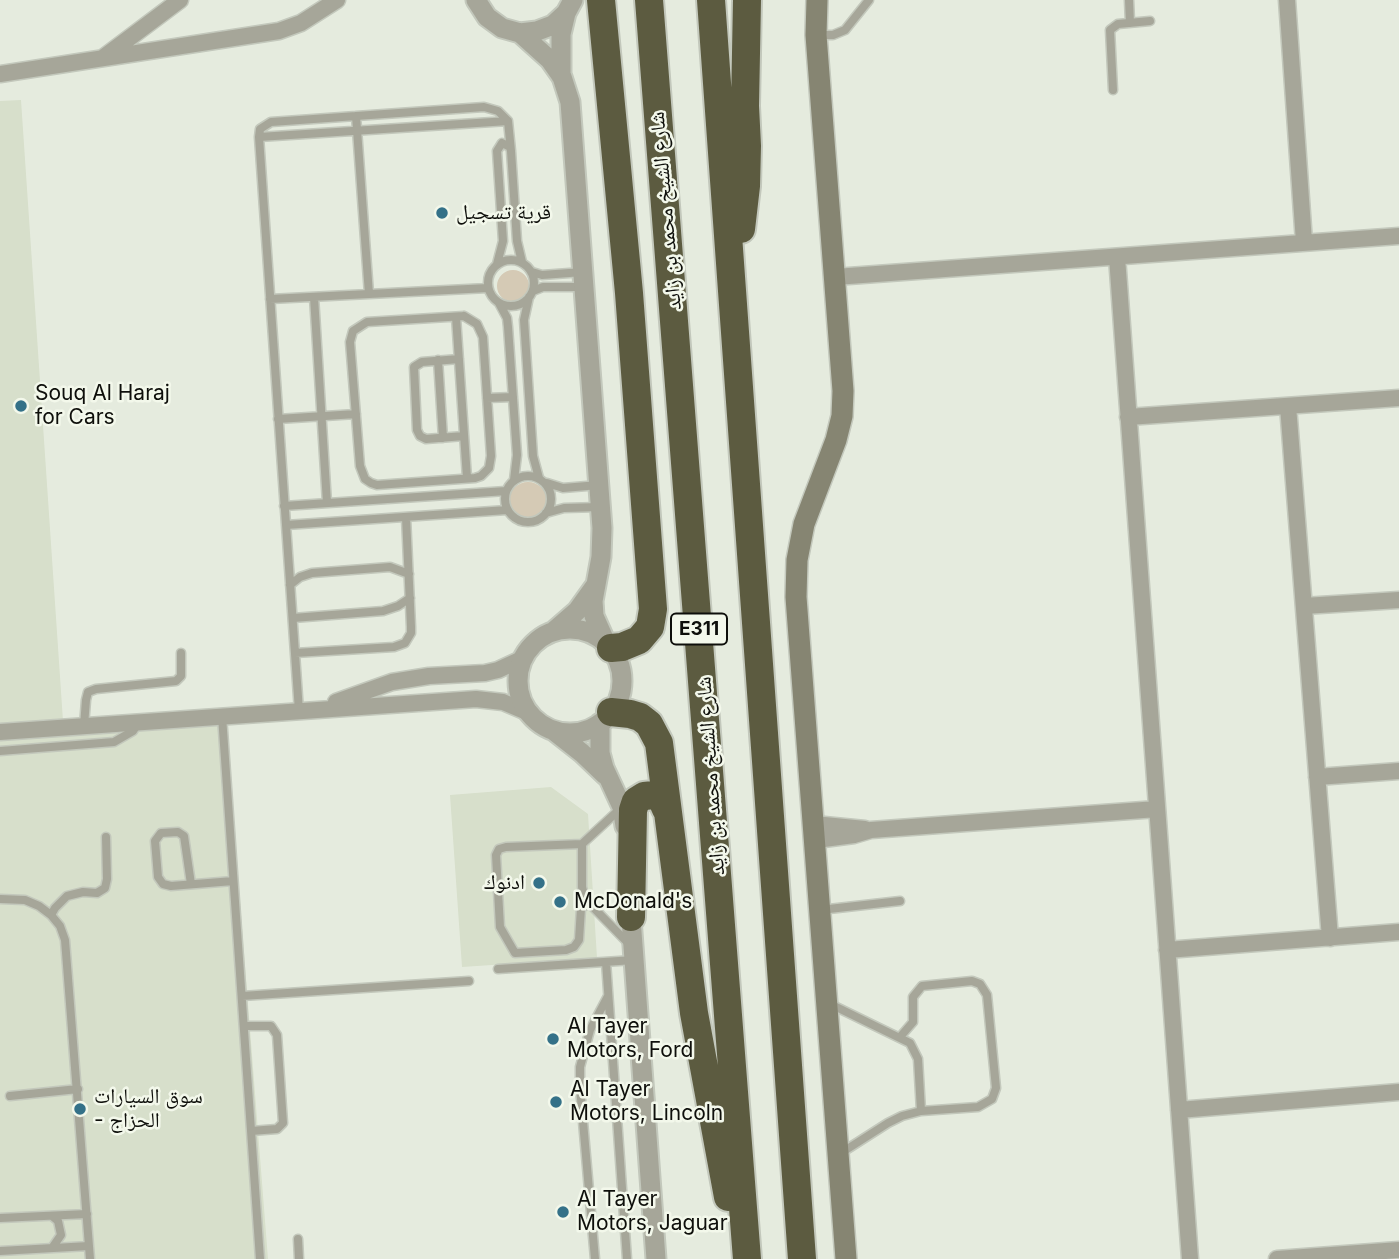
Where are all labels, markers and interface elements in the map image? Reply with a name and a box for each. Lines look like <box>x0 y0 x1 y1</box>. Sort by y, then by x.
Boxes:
street label: شارع الشيخ محمد بن زايد <box>645 111 687 311</box>
place label: قرية تسجيل <box>456 200 551 226</box>
marker: قرية تسجيل <box>434 205 450 221</box>
place label: Souq Al Haraj for Cars <box>35 381 170 431</box>
marker: Souq Al Haraj for Cars <box>13 398 29 414</box>
road number: E311 <box>671 614 727 644</box>
street label: شارع الشيخ محمد بن زايد <box>691 676 731 876</box>
place label: ادنوك <box>484 870 525 896</box>
marker: ادنوك <box>531 875 547 891</box>
place label: McDonald's <box>574 889 692 915</box>
marker: McDonald's <box>552 894 568 910</box>
place label: Al Tayer Motors, Ford <box>567 1014 693 1064</box>
marker: Al Tayer Motors, Ford <box>545 1031 561 1047</box>
place label: Al Tayer Motors, Lincoln <box>570 1077 723 1127</box>
place label: سوق السيارات - الحزاج <box>94 1084 203 1134</box>
marker: Al Tayer Motors, Lincoln <box>548 1094 564 1110</box>
marker: سوق السيارات - الحزاج <box>72 1101 88 1117</box>
place label: Al Tayer Motors, Jaguar <box>577 1187 728 1237</box>
marker: Al Tayer Motors, Jaguar <box>555 1204 571 1220</box>

